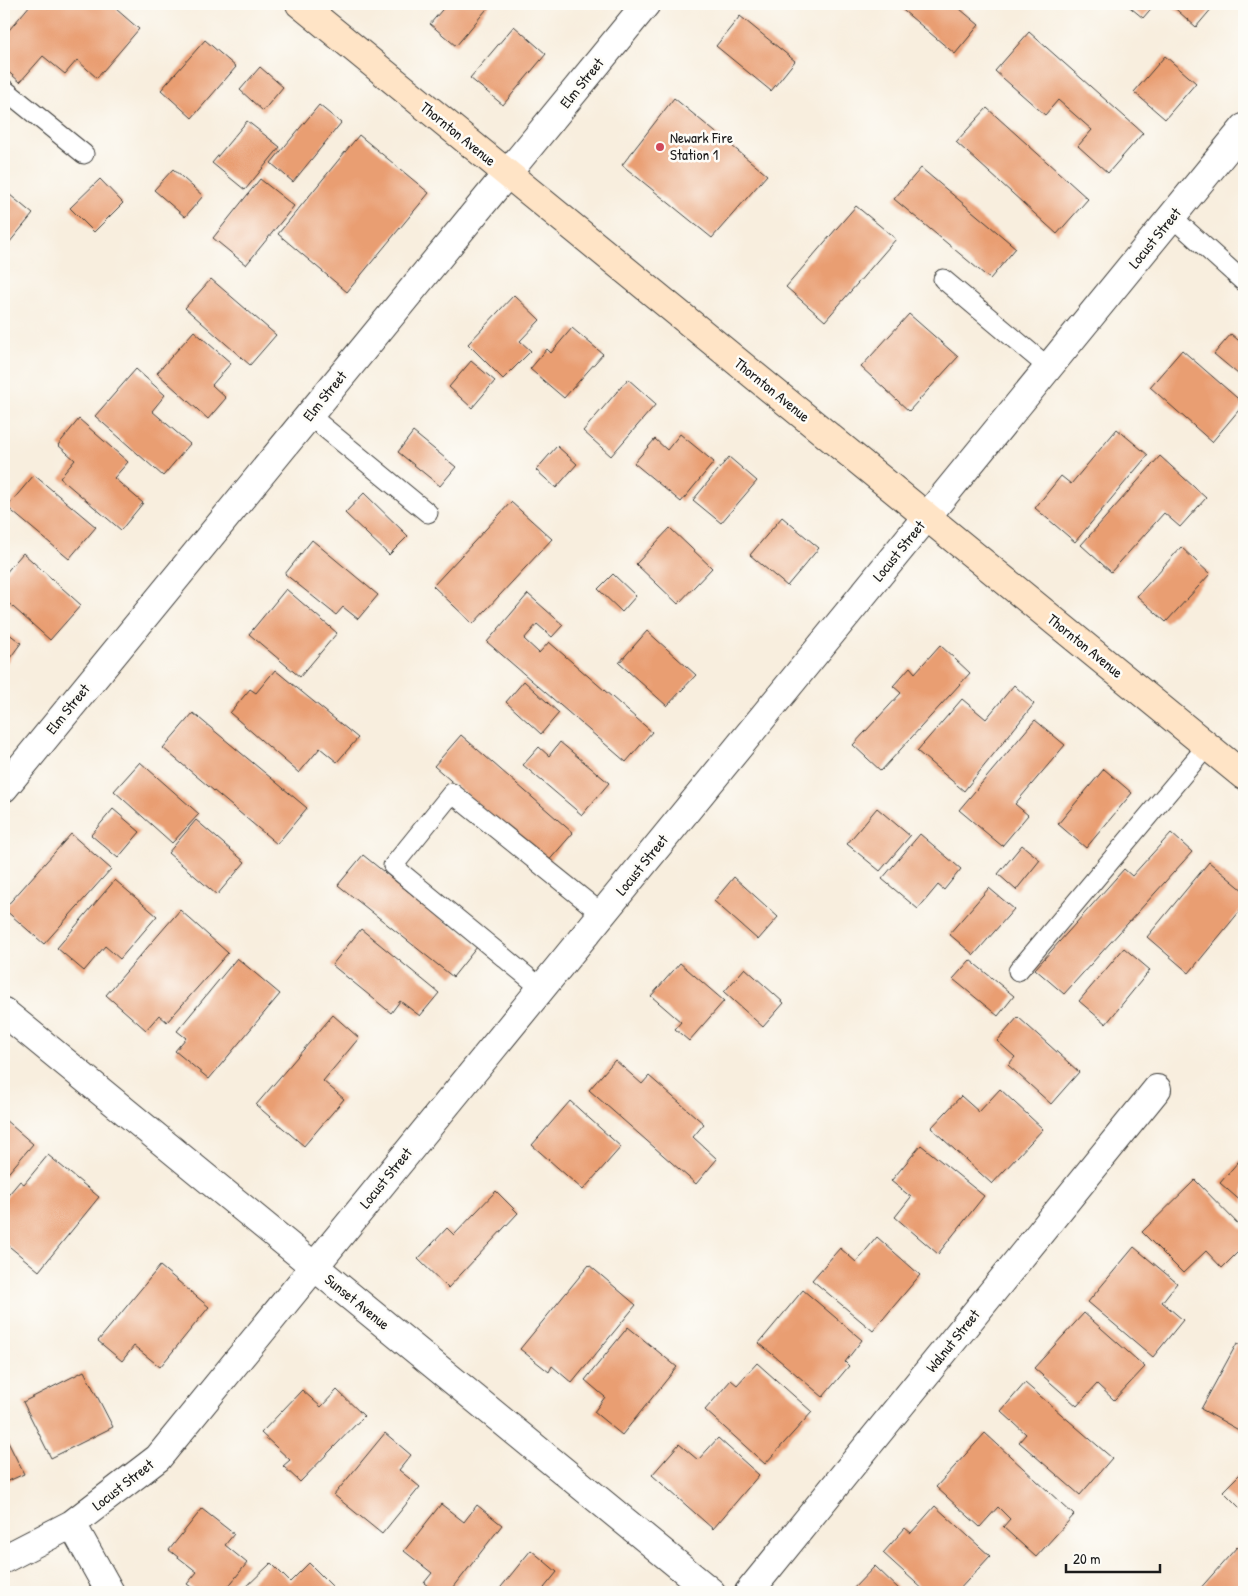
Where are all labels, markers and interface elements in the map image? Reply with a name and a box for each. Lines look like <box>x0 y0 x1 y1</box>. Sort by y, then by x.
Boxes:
street label: Elm Street <box>555 52 609 112</box>
street label: Thornton Avenue <box>416 97 500 171</box>
place label: Newark Fire Station 1 <box>670 127 733 165</box>
marker: Newark Fire Station 1 <box>654 141 666 153</box>
street label: Locust Street <box>1124 202 1186 273</box>
street label: Thornton Avenue <box>730 353 814 427</box>
street label: Elm Street <box>298 365 352 425</box>
street label: Locust Street <box>868 515 930 586</box>
street label: Thornton Avenue <box>1043 609 1127 683</box>
street label: Elm Street <box>41 678 95 738</box>
street label: Locust Street <box>611 829 673 900</box>
street label: Locust Street <box>355 1142 417 1213</box>
street label: Sunset Avenue <box>320 1269 394 1334</box>
street label: Walnut Street <box>921 1304 985 1377</box>
street label: Locust Street <box>88 1453 158 1515</box>
scale bar <box>1066 1541 1159 1573</box>
text: 20 m <box>1073 1548 1100 1569</box>

